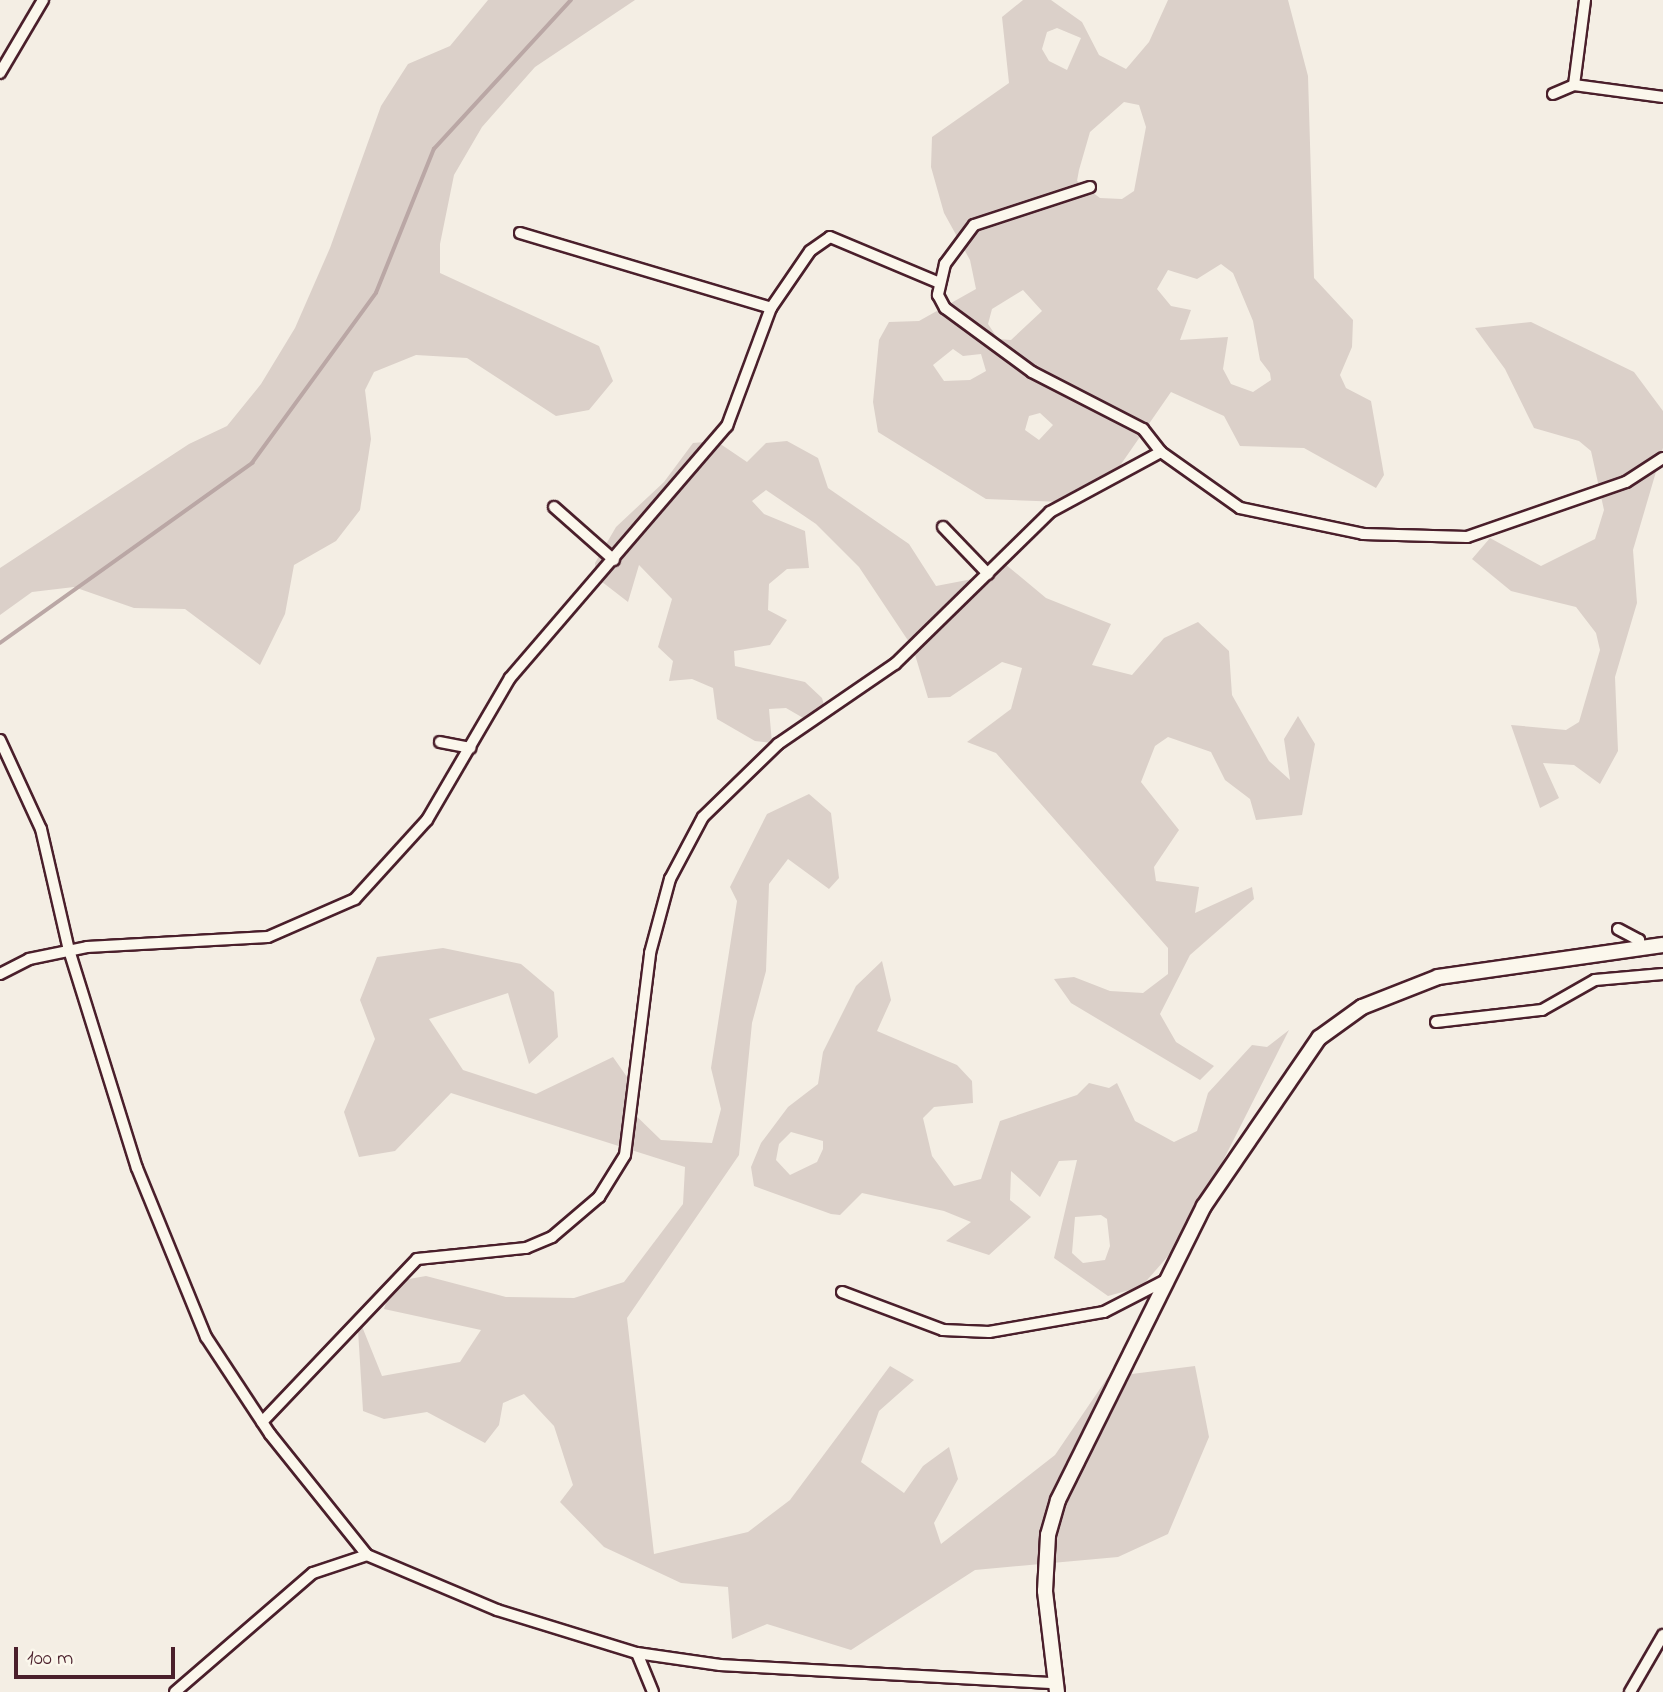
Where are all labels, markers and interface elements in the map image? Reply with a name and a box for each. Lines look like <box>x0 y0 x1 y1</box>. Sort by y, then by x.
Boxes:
scale bar <box>18 1632 178 1676</box>
text: 100 m <box>27 1644 73 1674</box>

